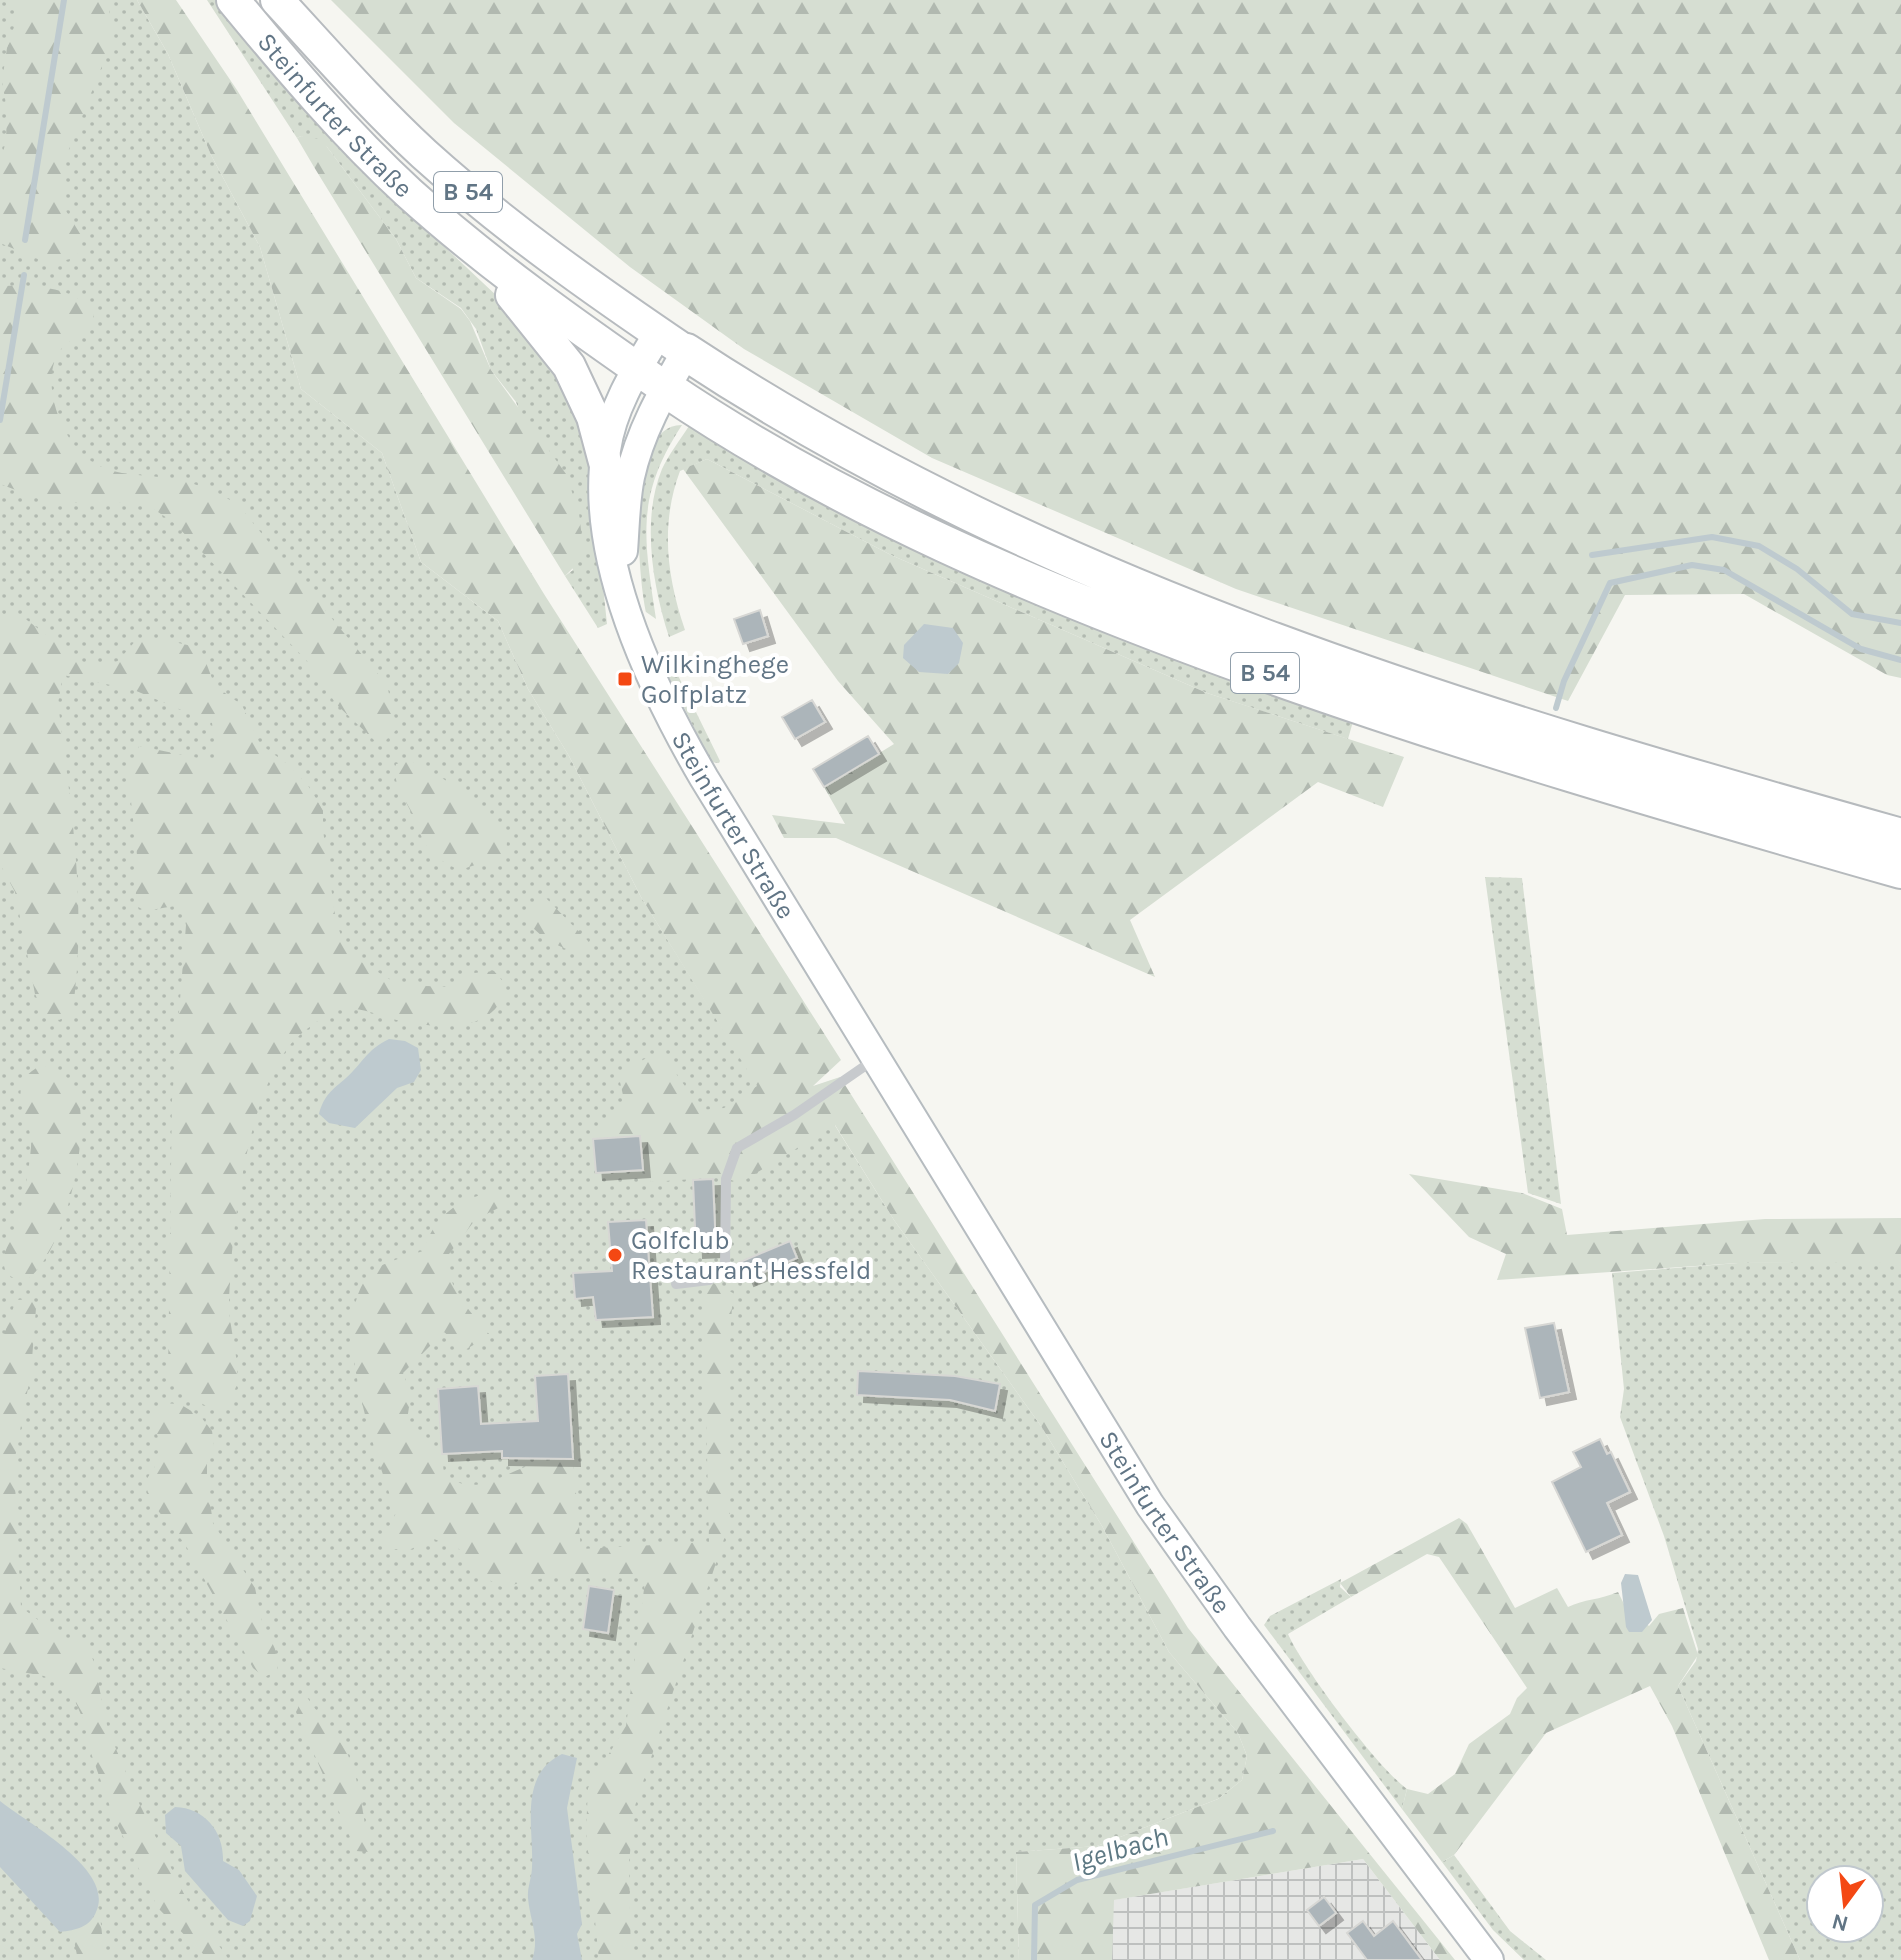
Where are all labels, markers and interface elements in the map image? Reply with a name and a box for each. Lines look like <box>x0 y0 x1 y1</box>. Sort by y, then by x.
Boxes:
street label: Steinfurter Straße <box>251 26 419 204</box>
road number: B 54 <box>434 172 502 212</box>
place label: Wilkinghege Golfplatz <box>641 649 789 710</box>
road number: B 54 <box>1231 653 1299 693</box>
marker: Wilkinghege Golfplatz <box>616 670 634 688</box>
street label: Steinfurter Straße <box>665 726 802 924</box>
place label: Golfclub Restaurant Hessfeld <box>631 1225 871 1286</box>
marker: Golfclub Restaurant Hessfeld <box>606 1246 624 1264</box>
street label: Steinfurter Straße <box>1093 1425 1238 1619</box>
water label: Igelbach <box>1068 1820 1172 1878</box>
north arrow <box>1805 1864 1885 1944</box>
text: N <box>1829 1908 1851 1937</box>

